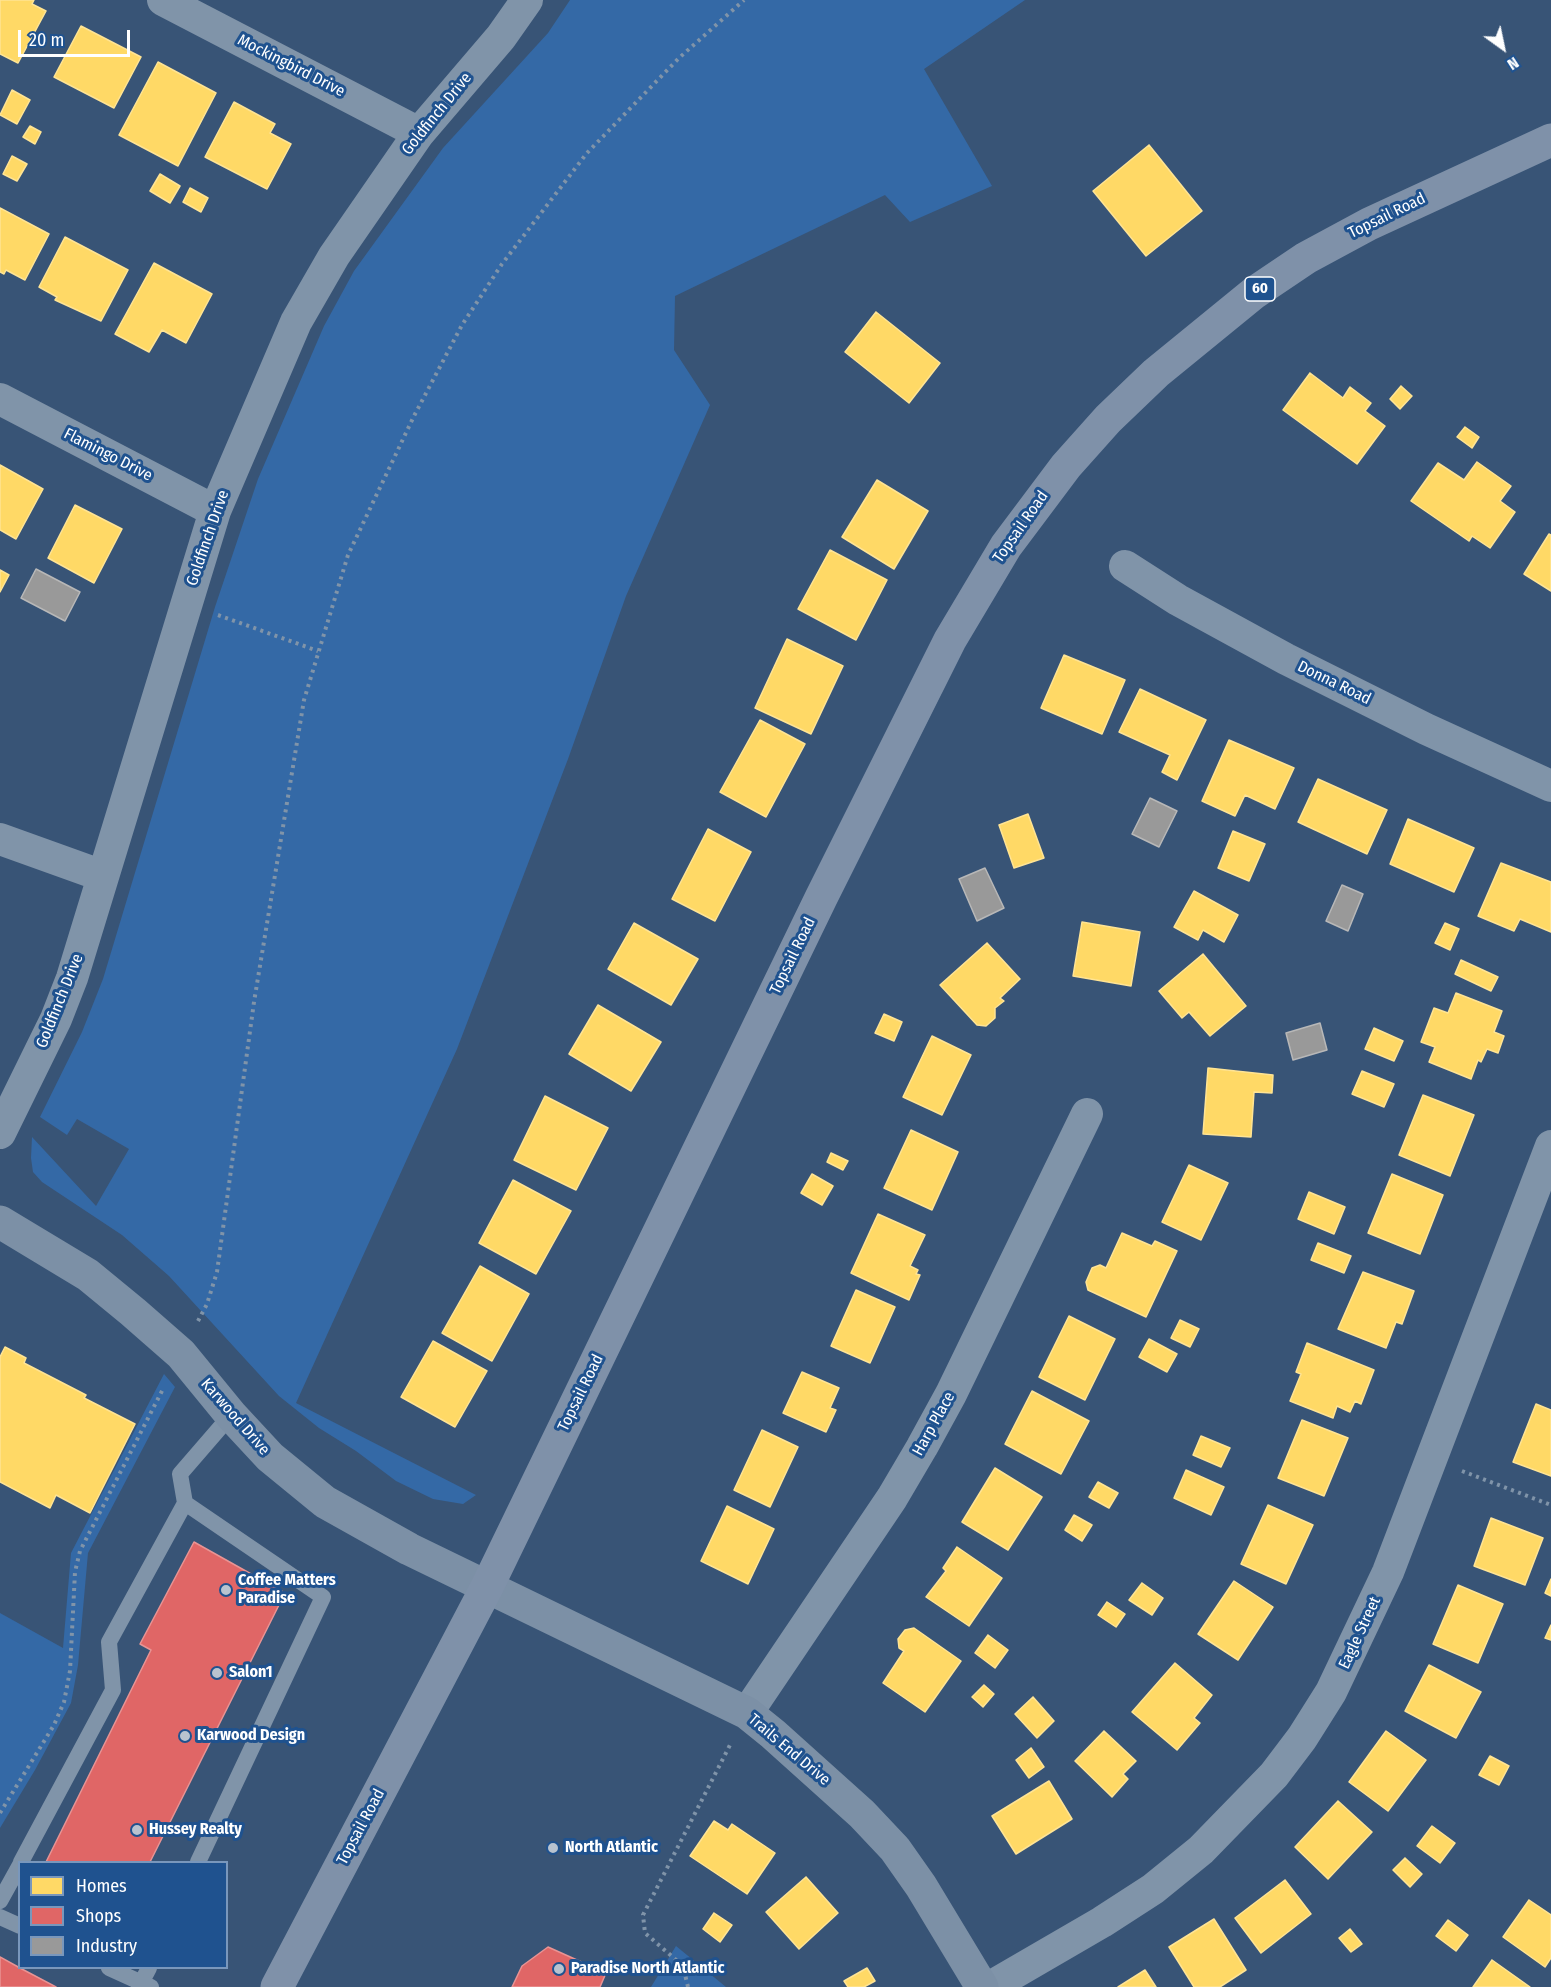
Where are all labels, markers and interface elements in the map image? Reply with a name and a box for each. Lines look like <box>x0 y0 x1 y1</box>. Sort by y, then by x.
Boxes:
scale bar <box>21 18 134 56</box>
north arrow <box>1473 18 1533 78</box>
text: 20 m <box>29 29 64 51</box>
street label: Mockingbird Drive <box>234 31 348 101</box>
text: N <box>1504 53 1522 74</box>
street label: Goldfinch Drive <box>398 69 476 159</box>
street label: Topsail Road <box>1345 189 1429 243</box>
road number: 60 <box>1245 277 1275 301</box>
street label: Flamingo Drive <box>60 424 156 486</box>
street label: Topsail Road <box>989 487 1053 567</box>
street label: Goldfinch Drive <box>183 488 233 588</box>
street label: Donna Road <box>1294 657 1374 709</box>
street label: Topsail Road <box>766 914 820 998</box>
street label: Goldfinch Drive <box>32 951 88 1051</box>
street label: Topsail Road <box>554 1351 608 1435</box>
street label: Karwood Drive <box>196 1375 274 1459</box>
street label: Harp Place <box>909 1389 959 1459</box>
place label: Coffee Matters Paradise <box>238 1571 336 1609</box>
marker: Coffee Matters Paradise <box>219 1583 233 1597</box>
street label: Eagle Street <box>1335 1594 1385 1672</box>
place label: Salon1 <box>229 1663 273 1683</box>
marker: Salon1 <box>210 1666 224 1680</box>
street label: Trails End Drive <box>744 1710 834 1790</box>
place label: Karwood Design <box>197 1726 305 1746</box>
marker: Karwood Design <box>178 1729 192 1743</box>
street label: Topsail Road <box>333 1786 389 1868</box>
place label: Hussey Realty <box>149 1820 242 1840</box>
marker: Hussey Realty <box>130 1823 144 1837</box>
place label: North Atlantic <box>565 1838 658 1858</box>
marker: North Atlantic <box>546 1841 560 1855</box>
legend <box>18 1861 228 1969</box>
text: Homes <box>76 1875 127 1897</box>
text: Shops <box>76 1905 121 1927</box>
text: Industry <box>76 1935 137 1957</box>
place label: Paradise North Atlantic <box>571 1959 724 1979</box>
marker: Paradise North Atlantic <box>552 1962 566 1976</box>

